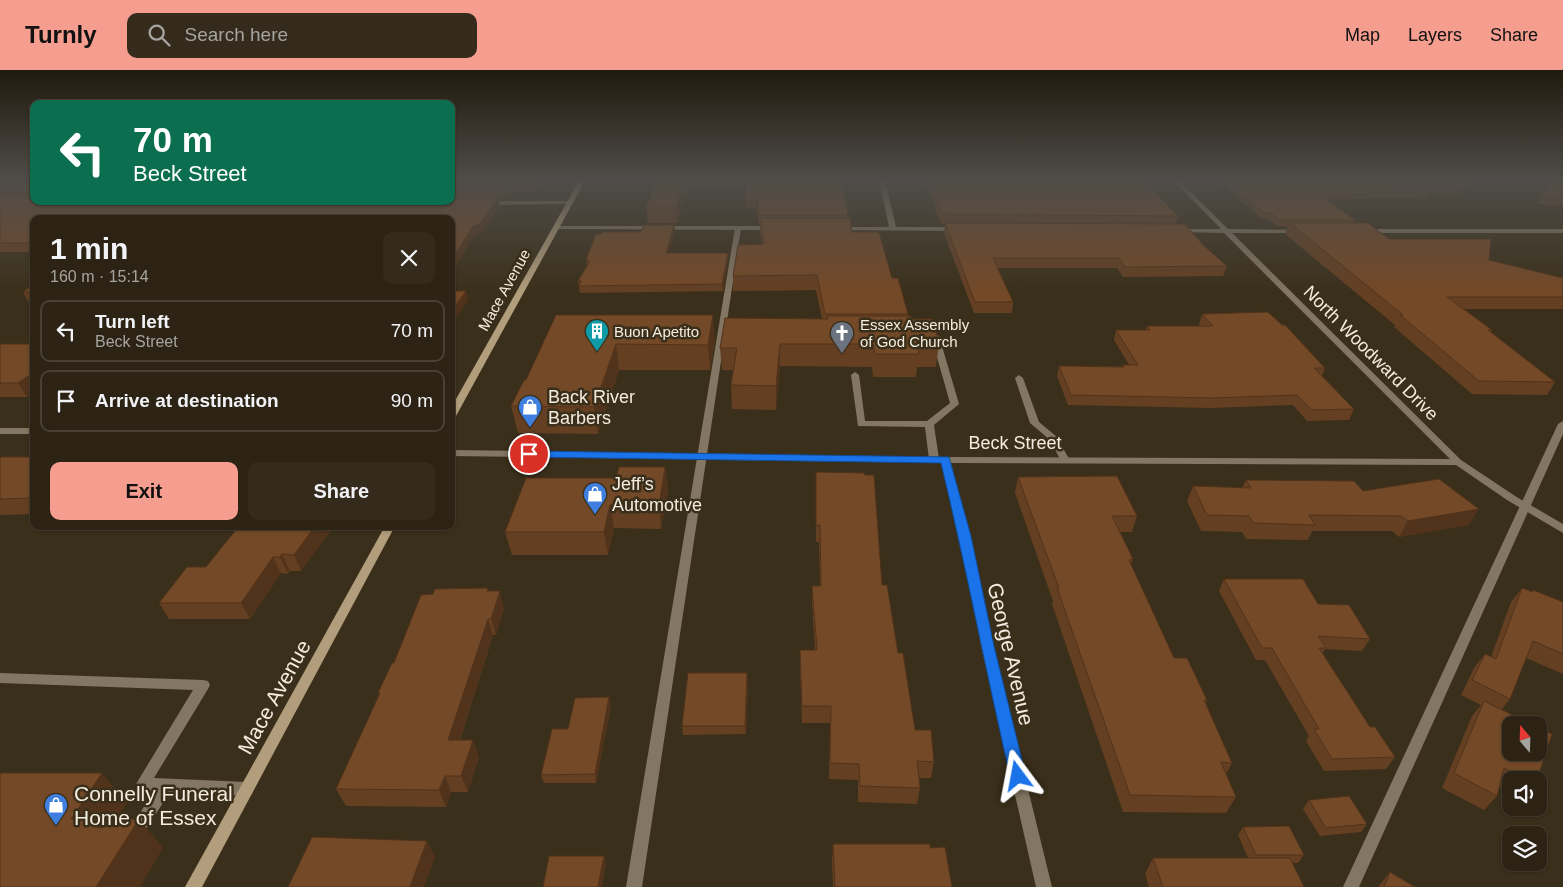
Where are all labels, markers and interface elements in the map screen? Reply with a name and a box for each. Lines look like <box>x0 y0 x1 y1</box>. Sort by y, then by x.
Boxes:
search box <box>127 13 477 58</box>
text: Turnly <box>25 21 97 48</box>
icon: search <box>145 21 173 49</box>
text: Search here <box>185 24 288 45</box>
text: Map <box>1345 25 1380 45</box>
text: Layers <box>1408 25 1462 45</box>
text: Share <box>1490 25 1538 45</box>
icon: left <box>50 120 115 185</box>
text: 70 m <box>133 120 213 159</box>
text: Beck Street <box>133 161 247 186</box>
text: 1 min <box>50 232 128 265</box>
button: close <box>383 232 435 284</box>
street label: Mace Avenue <box>475 246 533 334</box>
text: 160 m · 15:14 <box>50 268 149 285</box>
street label: North Woodward Drive <box>1300 282 1442 424</box>
text: Turn left <box>95 311 170 332</box>
place label: Essex Assembly of God Church <box>860 316 970 350</box>
icon: left <box>52 317 80 345</box>
building icon: Buon Apetito <box>584 318 610 352</box>
text: 70 m <box>391 320 433 341</box>
church icon: Essex Assembly of God Church <box>829 320 855 354</box>
place label: Buon Apetito <box>614 323 699 340</box>
text: Beck Street <box>95 333 178 350</box>
icon: arrive <box>52 387 80 415</box>
place label: Back River Barbers <box>548 387 635 428</box>
text: Arrive at destination <box>95 390 279 411</box>
text: 90 m <box>391 390 433 411</box>
shop icon: Back River Barbers <box>517 394 543 428</box>
pin <box>508 433 550 475</box>
street label: Beck Street <box>968 433 1062 453</box>
icon: arrive <box>515 440 543 468</box>
button: Exit <box>50 462 238 520</box>
button: Share <box>248 462 435 520</box>
place label: Jeff’s Automotive <box>612 474 702 515</box>
shop icon: Jeff’s Automotive <box>582 481 608 515</box>
street label: George Avenue <box>983 580 1039 728</box>
street label: Mace Avenue <box>233 636 315 758</box>
north arrow <box>1502 716 1548 761</box>
map controls <box>1502 716 1547 871</box>
position arrow <box>991 749 1043 801</box>
button: sound <box>1502 771 1547 816</box>
place label: Connelly Funeral Home of Essex <box>74 782 233 829</box>
shop icon: Connelly Funeral Home of Essex <box>43 792 69 826</box>
button: layers <box>1502 826 1547 871</box>

